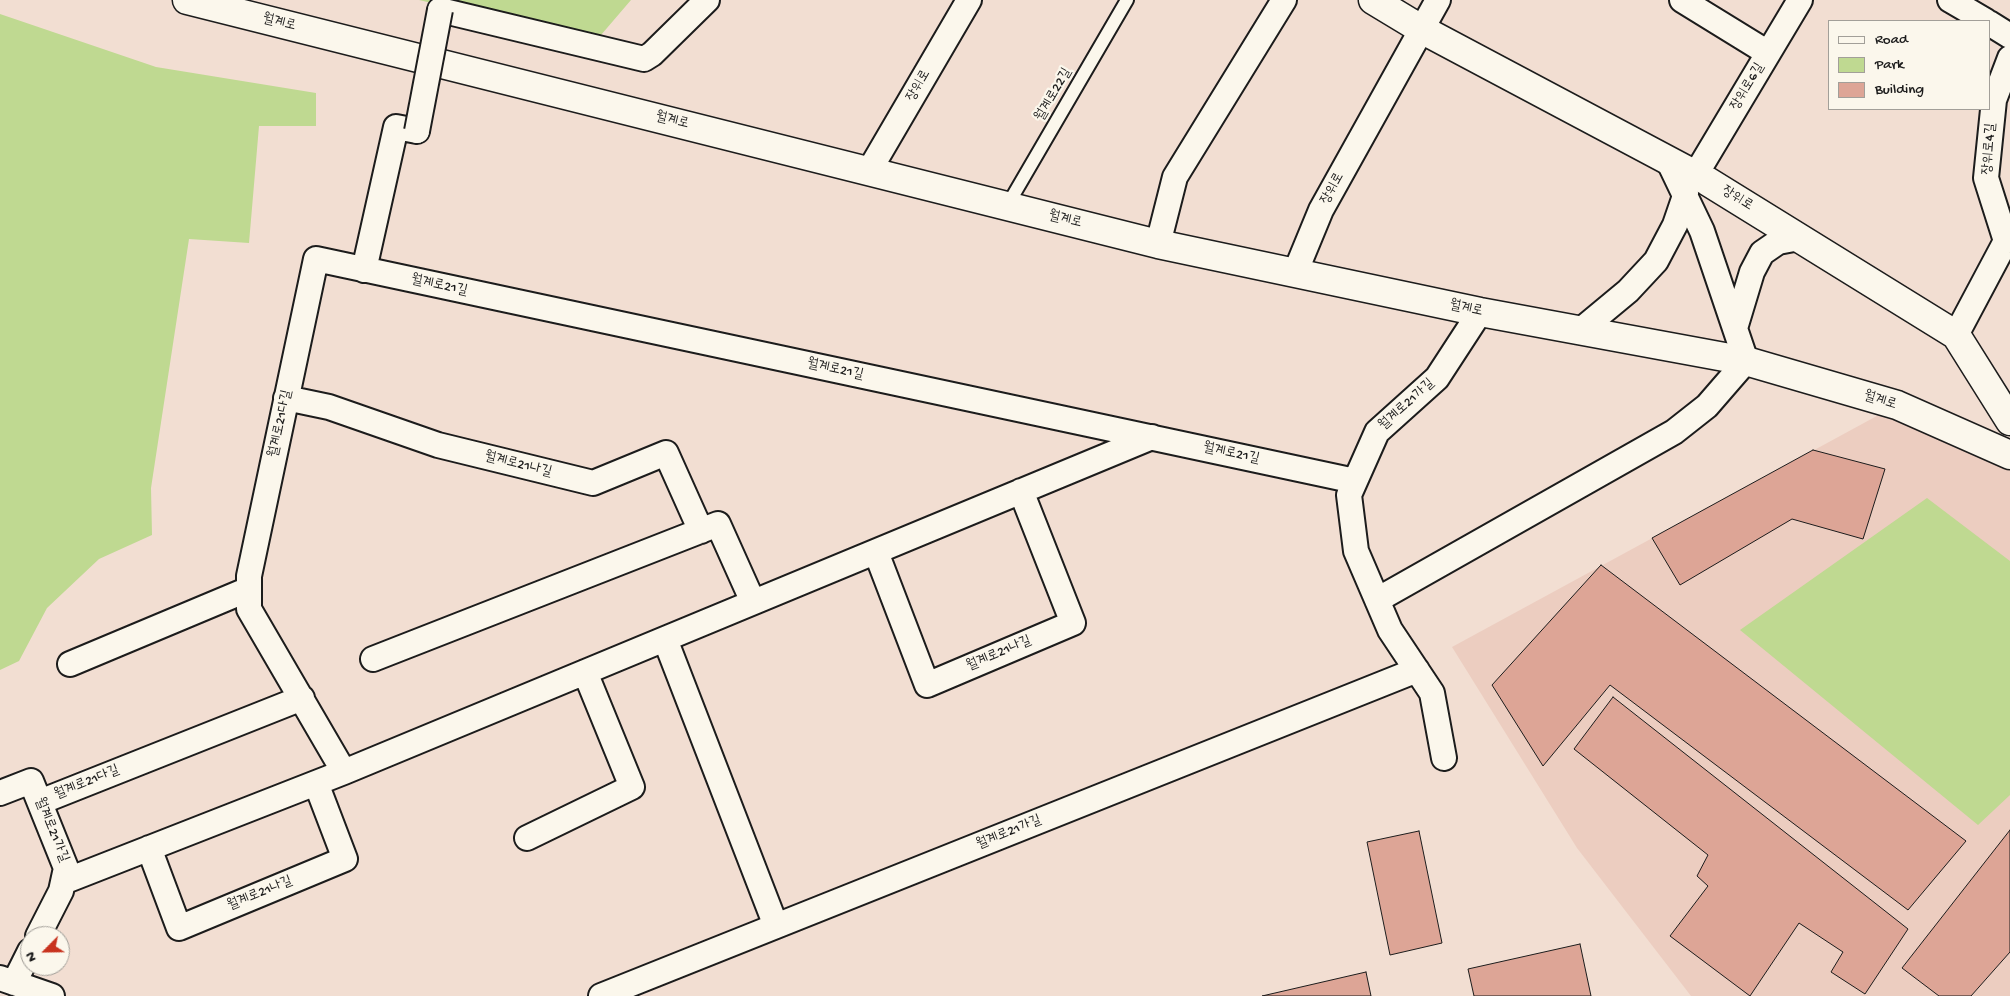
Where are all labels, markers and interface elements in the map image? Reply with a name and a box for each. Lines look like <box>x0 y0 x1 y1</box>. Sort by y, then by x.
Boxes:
street label: 월계로 <box>261 11 297 35</box>
legend <box>1828 20 1990 110</box>
text: Road <box>1875 31 1908 49</box>
text: Park <box>1875 56 1904 74</box>
street label: 장위로6길 <box>1727 60 1769 114</box>
street label: 월계로22길 <box>1032 65 1076 125</box>
street label: 장위로 <box>903 67 935 105</box>
text: Building <box>1875 81 1924 99</box>
street label: 월계로 <box>654 109 690 133</box>
street label: 장위로4길 <box>1980 123 2000 175</box>
street label: 장위로 <box>1317 170 1349 208</box>
street label: 장위로 <box>1718 183 1756 215</box>
street label: 월계로 <box>1047 208 1083 232</box>
street label: 월계로21길 <box>409 272 469 300</box>
street label: 월계로 <box>1448 297 1484 321</box>
street label: 월계로21길 <box>805 356 865 384</box>
street label: 월계로21가길 <box>1376 376 1438 434</box>
street label: 월계로 <box>1861 388 1899 414</box>
street label: 월계로21다길 <box>266 389 296 459</box>
street label: 월계로21길 <box>1201 440 1261 468</box>
street label: 월계로21나길 <box>483 449 553 481</box>
street label: 월계로21나길 <box>964 633 1034 675</box>
street label: 월계로21다길 <box>52 762 122 804</box>
street label: 월계로21가길 <box>30 795 72 865</box>
street label: 월계로21가길 <box>974 812 1044 854</box>
street label: 월계로21나길 <box>225 873 295 915</box>
north arrow <box>20 926 70 976</box>
text: N <box>22 949 41 964</box>

